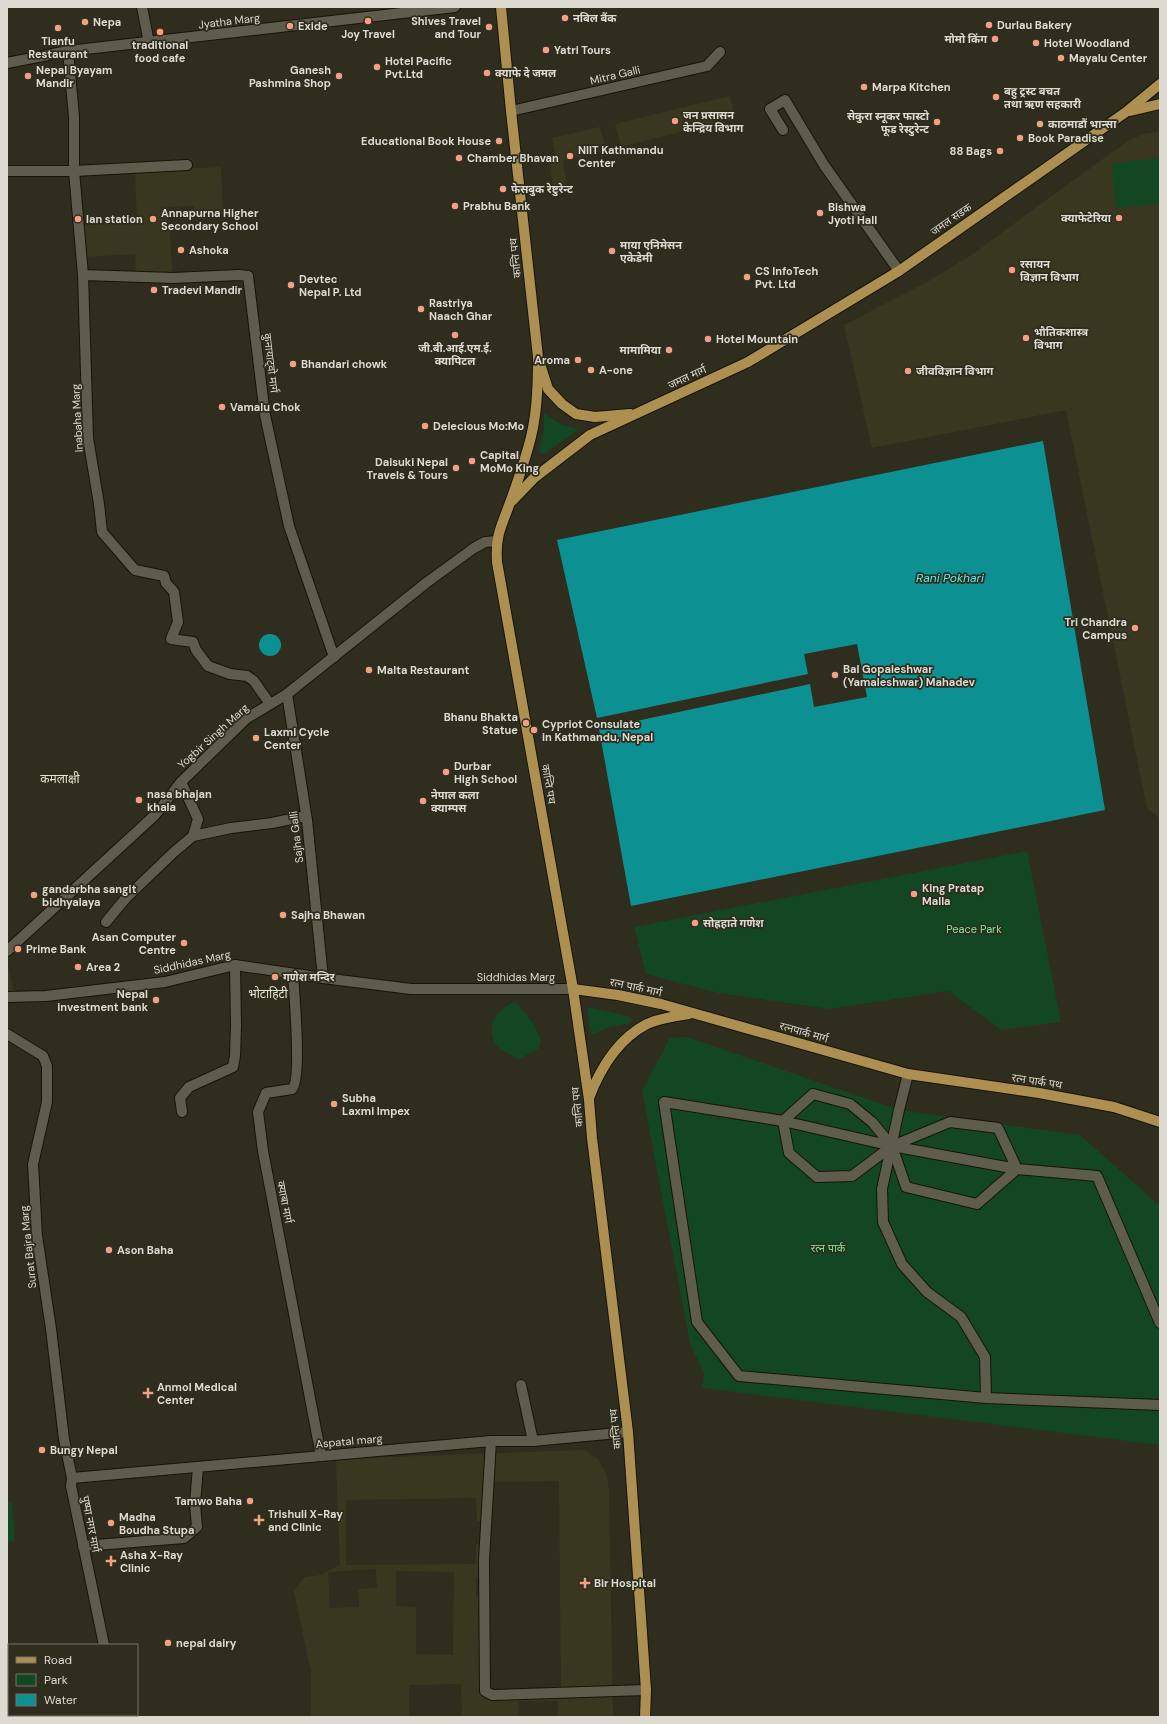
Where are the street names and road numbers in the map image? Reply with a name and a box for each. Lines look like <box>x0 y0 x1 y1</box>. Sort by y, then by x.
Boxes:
street label: Jyatha Marg <box>197 10 261 32</box>
street label: Mitra Galli <box>589 62 641 88</box>
street label: जमल सडक <box>928 200 975 238</box>
street label: कान्ति पथ <box>506 236 524 279</box>
street label: कुनायाट्वो मार्ग <box>260 333 282 394</box>
street label: जमल मार्ग <box>666 362 709 392</box>
street label: Inabaha Marg <box>68 384 86 452</box>
street label: Yogbir Singh Marg <box>175 701 251 771</box>
street label: कान्ति पथ <box>539 763 560 806</box>
street label: Sajha Galli <box>286 810 306 864</box>
street label: Siddhidas Marg <box>152 947 232 977</box>
street label: Siddhidas Marg <box>477 970 555 984</box>
street label: रत्न पार्क मार्ग <box>609 975 664 1000</box>
street label: रत्नपार्क मार्ग <box>778 1018 831 1046</box>
street label: रत्न पार्क पथ <box>1011 1070 1064 1092</box>
street label: कान्ति पथ <box>568 1085 586 1128</box>
street label: क्याबा मार्ग <box>274 1180 296 1225</box>
street label: Surat Bajra Marg <box>17 1205 39 1289</box>
street label: कान्ति पथ <box>606 1407 624 1450</box>
street label: Aspatal marg <box>315 1431 383 1451</box>
street label: पुष्पा नगर मार्ग <box>79 1495 104 1554</box>

